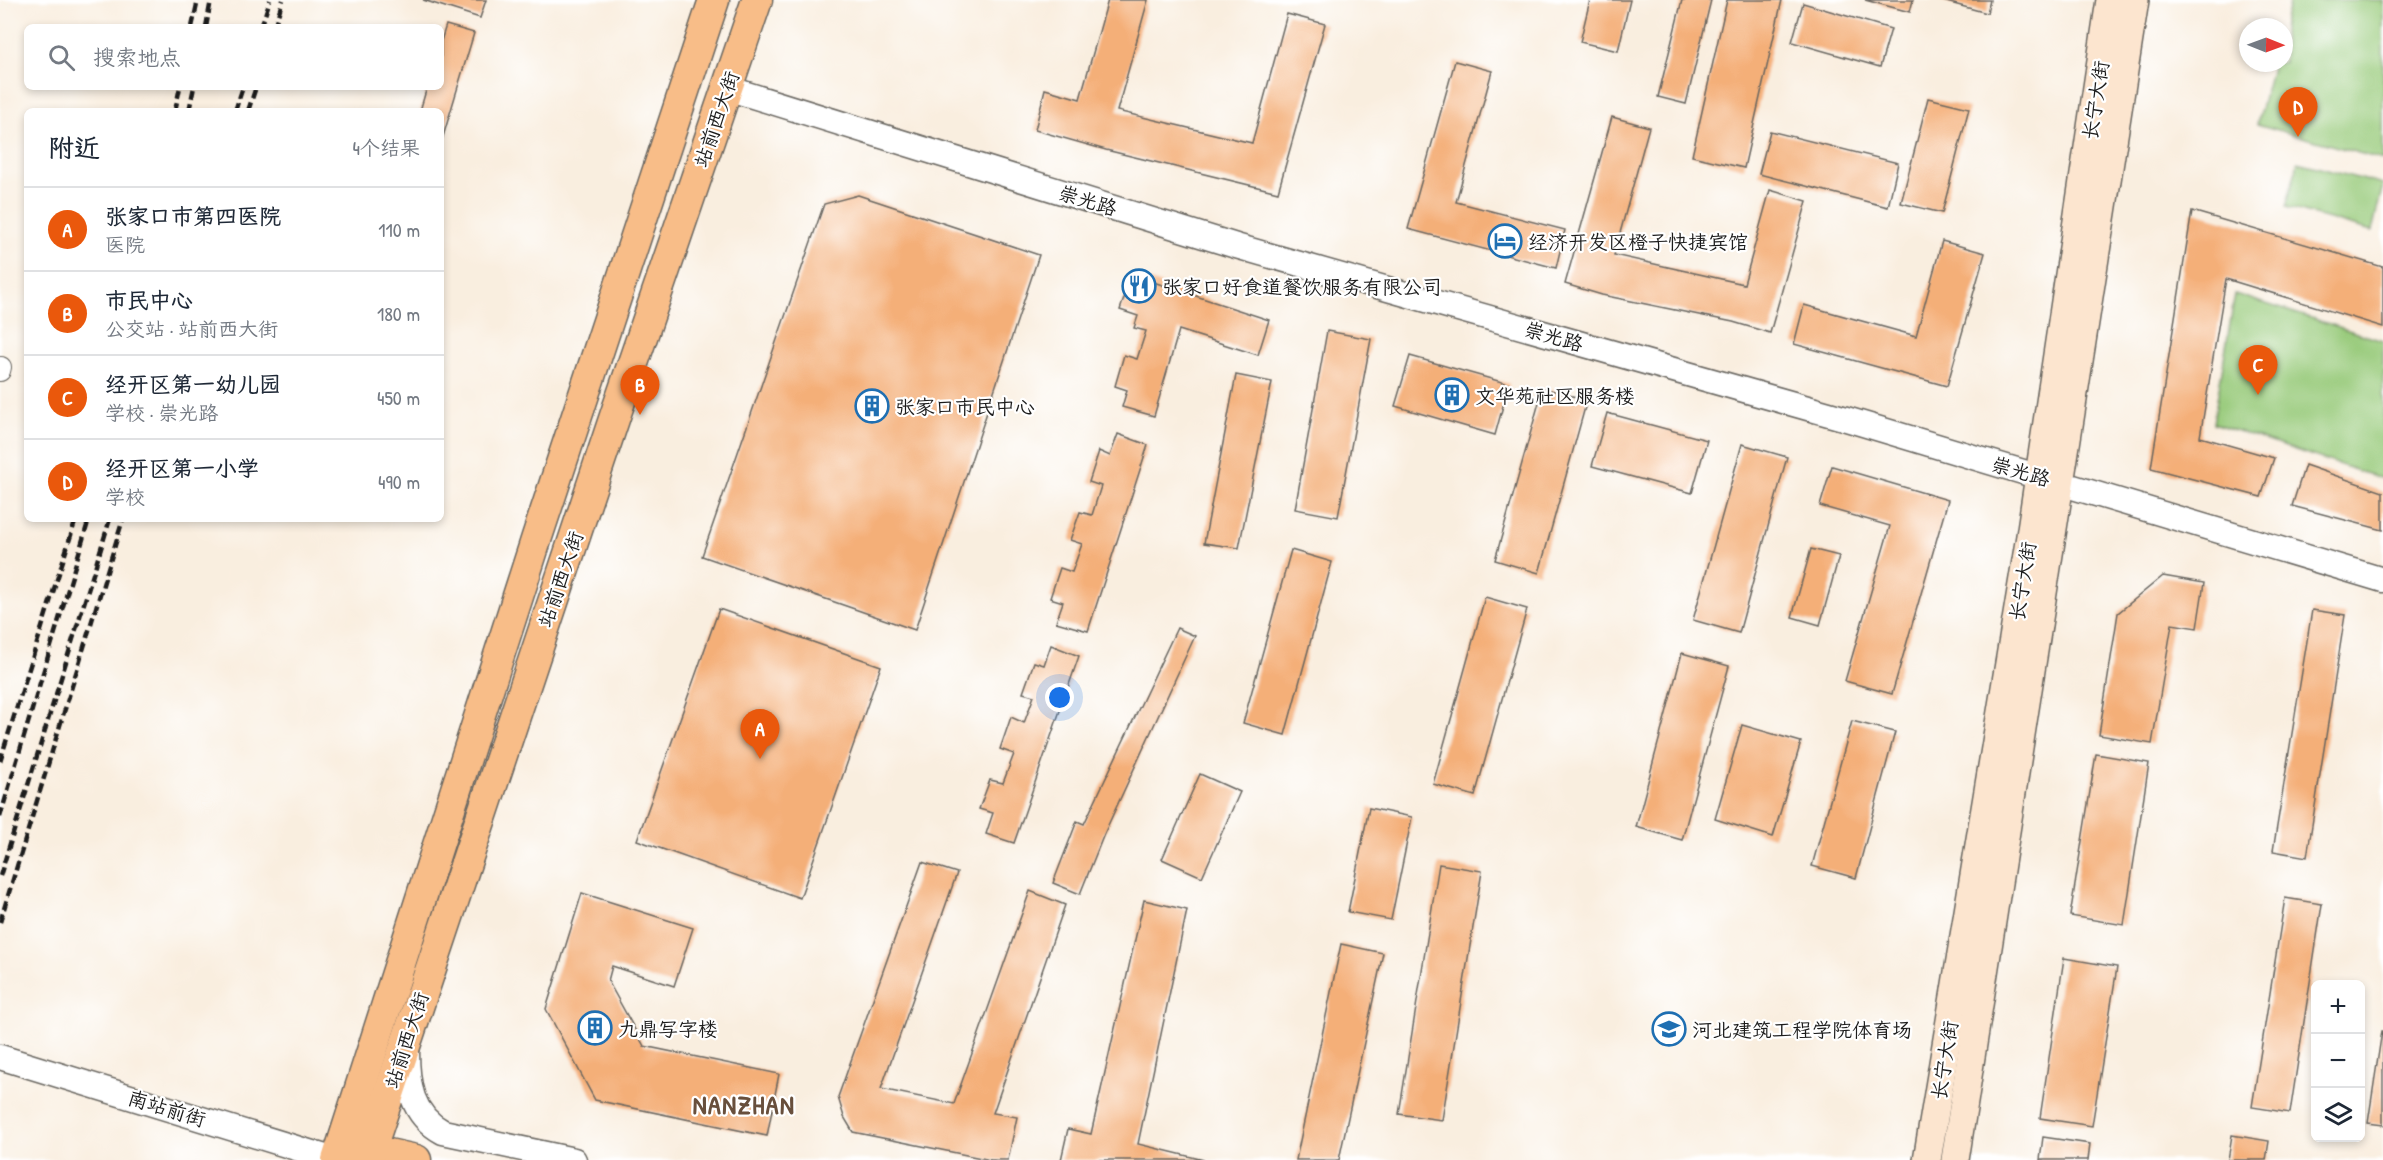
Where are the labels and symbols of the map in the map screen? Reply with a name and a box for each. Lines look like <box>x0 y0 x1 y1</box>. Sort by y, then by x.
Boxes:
north arrow <box>2239 18 2293 72</box>
street label: 长宁大街 <box>2075 58 2115 142</box>
street label: 站前西大街 <box>687 67 745 171</box>
pin: D <box>2278 88 2318 137</box>
street label: 崇光路 <box>1055 178 1122 222</box>
hotel icon: 经济开发区橙子快捷宾馆 <box>1487 223 1523 259</box>
place label: 经济开发区橙子快捷宾馆 <box>1528 228 1748 255</box>
restaurant icon: 张家口好食道餐饮服务有限公司 <box>1121 268 1157 304</box>
place label: 张家口好食道餐饮服务有限公司 <box>1162 273 1442 300</box>
street label: 崇光路 <box>1521 315 1588 358</box>
pin: C <box>2238 346 2278 395</box>
pin: B <box>620 366 660 415</box>
building icon: 文华苑社区服务楼 <box>1434 377 1470 413</box>
place label: 文华苑社区服务楼 <box>1475 382 1635 409</box>
building icon: 张家口市民中心 <box>854 388 890 424</box>
place label: 张家口市民中心 <box>895 393 1035 420</box>
street label: 崇光路 <box>1988 450 2055 493</box>
street label: 站前西大街 <box>531 527 589 631</box>
street label: 长宁大街 <box>2002 539 2042 623</box>
your location <box>1045 683 1074 712</box>
pin: A <box>740 710 780 759</box>
street label: 站前西大街 <box>378 988 434 1092</box>
building icon: 九鼎写字楼 <box>577 1010 613 1046</box>
school or university icon: 河北建筑工程学院体育场 <box>1651 1011 1687 1047</box>
place label: 九鼎写字楼 <box>618 1015 718 1042</box>
place label: 河北建筑工程学院体育场 <box>1692 1016 1912 1043</box>
street label: 长宁大街 <box>1924 1018 1964 1102</box>
street label: 南站前街 <box>125 1083 209 1133</box>
district label: NANZHAN <box>693 1087 795 1122</box>

